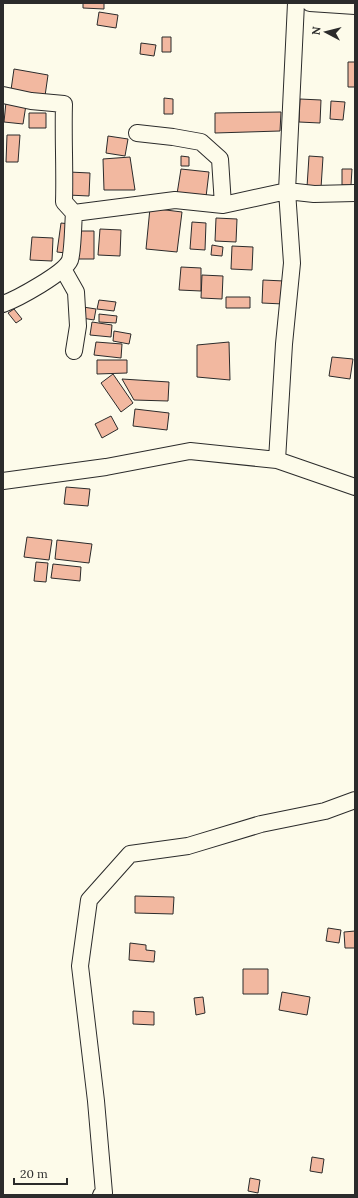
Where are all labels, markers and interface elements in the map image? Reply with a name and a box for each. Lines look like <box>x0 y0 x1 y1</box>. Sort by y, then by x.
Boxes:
north arrow <box>306 12 346 52</box>
text: N <box>309 25 324 36</box>
scale bar <box>14 1160 67 1186</box>
text: 20 m <box>20 1166 48 1181</box>

